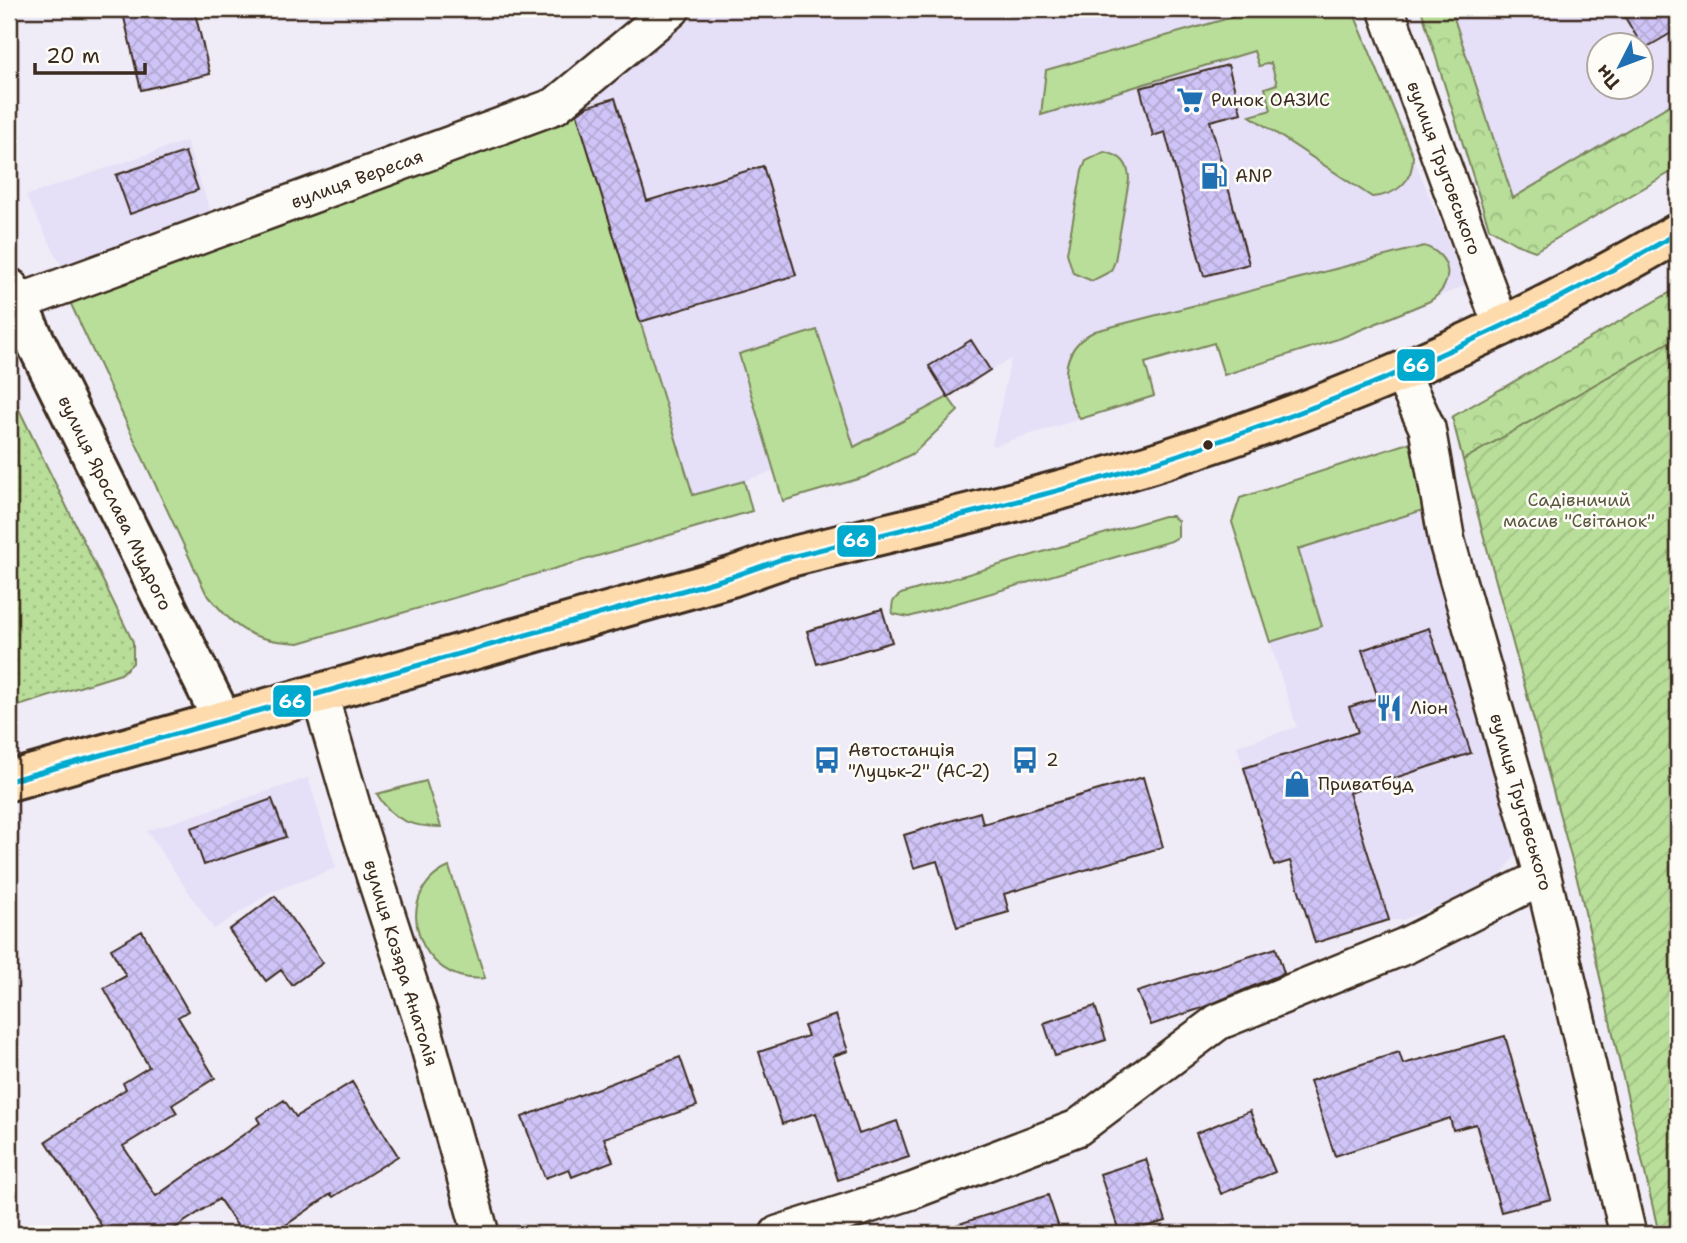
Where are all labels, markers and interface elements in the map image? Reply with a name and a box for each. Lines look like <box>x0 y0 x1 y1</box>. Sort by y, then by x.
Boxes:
scale bar <box>35 32 145 76</box>
north arrow <box>1586 32 1656 102</box>
text: 20 m <box>46 42 100 70</box>
text: Пн <box>1590 59 1625 95</box>
street label: вулиця Трутовського <box>1401 78 1487 258</box>
supermarket icon: Ринок ОАЗИС <box>1175 85 1205 115</box>
place label: Ринок ОАЗИС <box>1211 88 1330 112</box>
street label: вулиця Вересая <box>287 144 427 214</box>
fuel station icon: ANP <box>1199 161 1229 191</box>
place label: ANP <box>1235 164 1272 188</box>
line badge: 66 <box>1396 348 1436 382</box>
text: 66 <box>1403 353 1429 378</box>
street label: вулиця Ярослава Мудрого <box>52 392 178 614</box>
unlabelled marker <box>1201 438 1215 452</box>
park label: Садівничий масив "Світанок" <box>1503 488 1655 533</box>
line badge: 66 <box>836 524 877 558</box>
text: 66 <box>843 528 869 553</box>
line badge: 66 <box>272 684 312 718</box>
text: 66 <box>279 689 305 714</box>
restaurant icon: Ліон <box>1374 693 1404 723</box>
place label: Ліон <box>1410 696 1448 720</box>
street label: вулиця Трутовського <box>1484 711 1558 893</box>
place label: Автостанція "Луцьк-2" (АС-2) <box>848 738 990 783</box>
bus stop icon: Автостанція "Луцьк-2" (АС-2) <box>812 745 842 775</box>
bus stop icon: 2 <box>1010 745 1040 775</box>
place label: 2 <box>1046 748 1059 772</box>
shop icon: Приватбуд <box>1282 769 1312 799</box>
place label: Приватбуд <box>1318 772 1414 796</box>
street label: вулиця Козяра Анатолія <box>358 857 444 1069</box>

